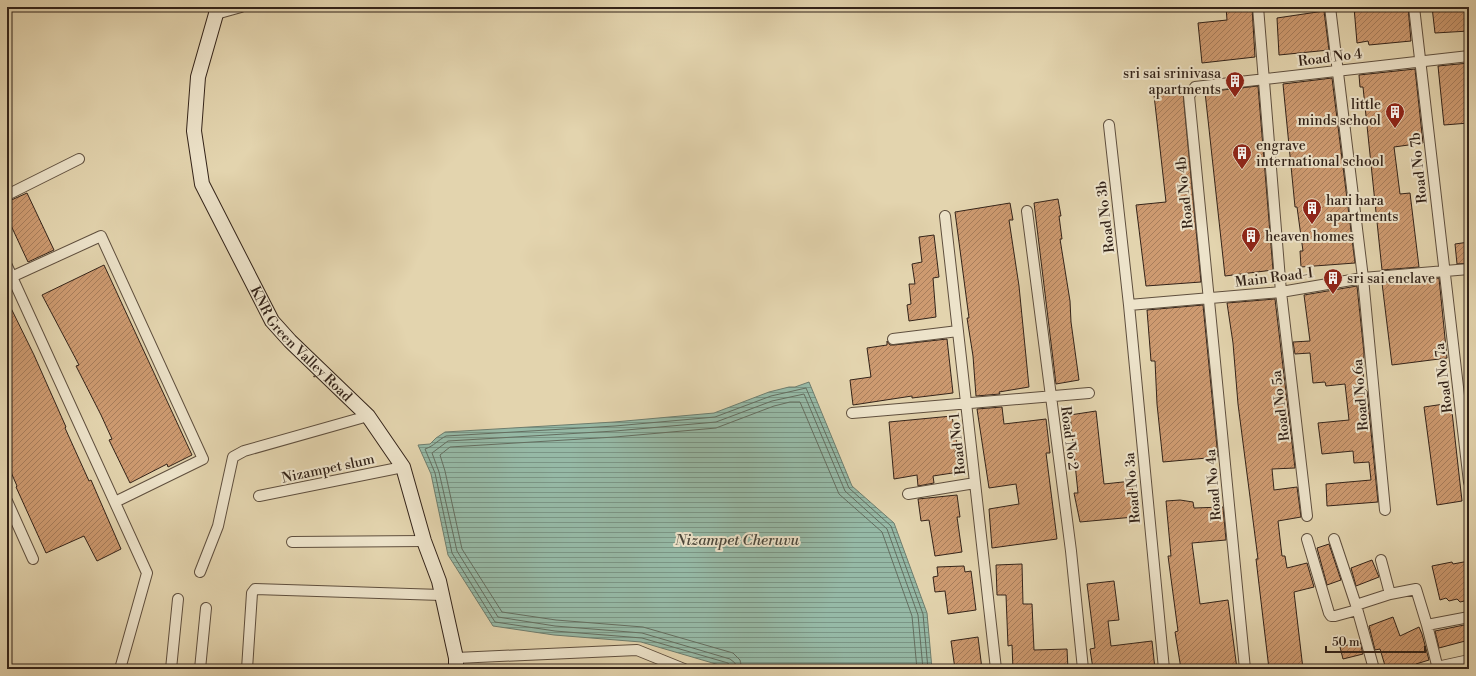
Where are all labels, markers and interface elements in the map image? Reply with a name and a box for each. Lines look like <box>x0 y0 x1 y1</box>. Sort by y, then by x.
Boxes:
street label: Road No 4 <box>1297 45 1363 71</box>
place label: sri sai srinivasa apartments <box>1123 65 1222 99</box>
building icon: sri sai srinivasa apartments <box>1224 70 1246 98</box>
place label: little minds school <box>1297 96 1381 130</box>
building icon: little minds school <box>1384 101 1406 129</box>
street label: Road No 7b <box>1406 131 1432 204</box>
place label: engrave international school <box>1256 137 1384 171</box>
building icon: engrave international school <box>1231 142 1253 170</box>
street label: Road No 4b <box>1172 156 1198 230</box>
street label: Road No 3b <box>1093 180 1119 254</box>
place label: hari hara apartments <box>1326 192 1398 226</box>
building icon: hari hara apartments <box>1301 197 1323 225</box>
building icon: heaven homes <box>1240 225 1262 253</box>
place label: heaven homes <box>1265 228 1354 246</box>
street label: Main Road-I <box>1234 264 1315 292</box>
building icon: sri sai enclave <box>1322 267 1344 295</box>
place label: sri sai enclave <box>1347 270 1435 288</box>
street label: KNR Green Valley Road <box>246 283 356 406</box>
street label: Road No 7a <box>1431 341 1457 414</box>
street label: Road No 6a <box>1349 357 1373 432</box>
street label: Road No 5a <box>1268 369 1294 442</box>
street label: Road No 2 <box>1056 405 1082 471</box>
street label: Road No 1 <box>946 412 970 476</box>
street label: Road No 4a <box>1202 447 1226 521</box>
street label: Nizampet slum <box>280 450 376 488</box>
street label: Road No 3a <box>1121 451 1145 524</box>
water label: Nizampet Cheruvu <box>674 531 799 550</box>
scale bar <box>1326 628 1425 654</box>
text: 50 m <box>1332 635 1360 650</box>

